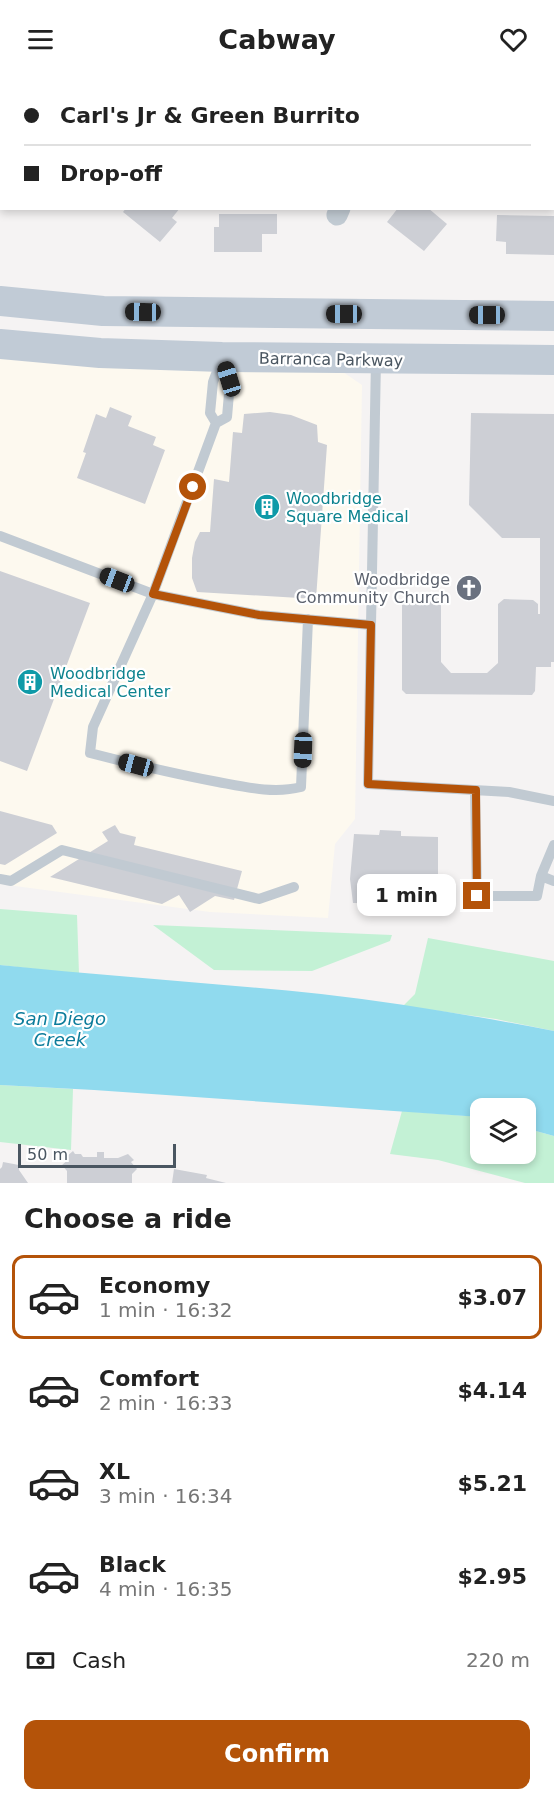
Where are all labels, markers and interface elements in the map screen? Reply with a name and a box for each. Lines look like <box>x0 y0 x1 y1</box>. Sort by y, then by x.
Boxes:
icon: menu <box>24 23 57 56</box>
icon: heart <box>497 23 530 56</box>
text: Cabway <box>218 24 336 55</box>
text: Carl's Jr & Green Burrito <box>60 103 360 128</box>
text: Drop-off <box>60 161 162 186</box>
car <box>125 303 161 321</box>
car <box>326 305 362 323</box>
car <box>469 306 505 324</box>
street label: Barranca Parkway <box>259 349 403 370</box>
car <box>215 359 243 399</box>
route start <box>179 473 206 500</box>
place label: Woodbridge Square Medical <box>286 489 409 526</box>
building icon: Woodbridge Square Medical <box>252 492 282 522</box>
car <box>97 565 137 595</box>
place label: Woodbridge Community Church <box>296 570 450 607</box>
church icon: Woodbridge Community Church <box>454 573 484 603</box>
place label: Woodbridge Medical Center <box>50 664 171 701</box>
building icon: Woodbridge Medical Center <box>15 667 45 697</box>
car <box>293 732 313 768</box>
car <box>116 752 156 778</box>
callout: 1 min <box>357 875 456 917</box>
route end <box>463 882 490 909</box>
text: 1 min <box>375 883 438 907</box>
water label: San Diego Creek <box>14 1008 106 1050</box>
map controls <box>470 1098 536 1164</box>
button: layers <box>470 1098 536 1164</box>
scale bar <box>18 1141 176 1168</box>
text: 50 m <box>27 1145 68 1164</box>
text: Choose a ride <box>24 1203 232 1234</box>
icon: car <box>27 1270 81 1324</box>
text: Economy <box>99 1273 210 1298</box>
text: $3.07 <box>457 1285 527 1310</box>
text: 1 min · 16:32 <box>99 1298 233 1322</box>
icon: car <box>27 1363 81 1417</box>
text: Comfort <box>99 1366 199 1391</box>
text: $4.14 <box>457 1378 527 1403</box>
text: 2 min · 16:33 <box>99 1391 233 1415</box>
icon: car <box>27 1456 81 1510</box>
text: XL <box>99 1459 130 1484</box>
text: $5.21 <box>457 1471 527 1496</box>
text: 3 min · 16:34 <box>99 1484 233 1508</box>
icon: car <box>27 1549 81 1603</box>
text: Black <box>99 1552 166 1577</box>
text: $2.95 <box>457 1564 527 1589</box>
text: 4 min · 16:35 <box>99 1577 233 1601</box>
icon: cash <box>24 1644 57 1677</box>
text: Cash <box>72 1648 126 1673</box>
text: 220 m <box>466 1648 530 1672</box>
button: Confirm <box>24 1720 530 1789</box>

